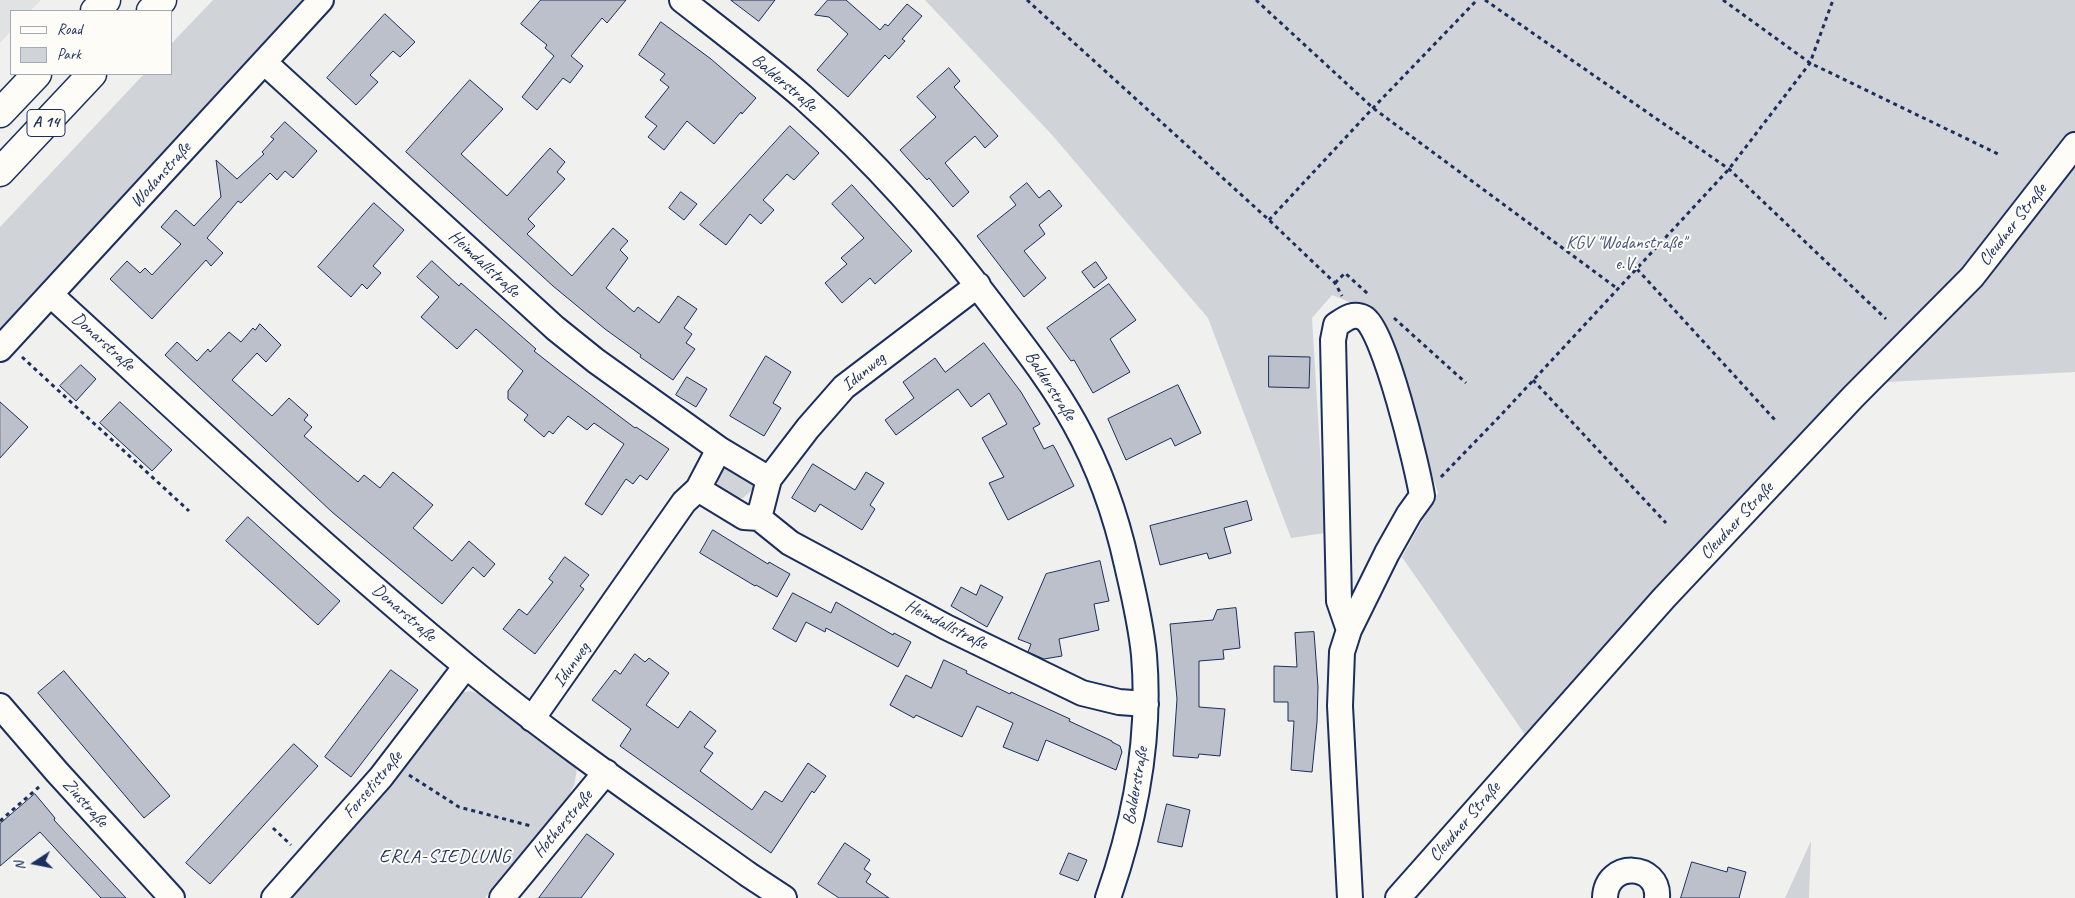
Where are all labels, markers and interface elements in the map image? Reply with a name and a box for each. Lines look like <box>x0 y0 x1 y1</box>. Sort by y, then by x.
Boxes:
legend <box>10 10 172 75</box>
text: Road <box>57 20 82 39</box>
text: Park <box>57 45 81 64</box>
street label: Balderstraße <box>747 49 821 117</box>
road number: A 14 <box>27 110 65 136</box>
street label: Wodanstraße <box>126 138 196 212</box>
street label: Cleudner Straße <box>1974 180 2052 270</box>
street label: Heimdallstraße <box>444 226 524 302</box>
park label: KGV "Wodanstraße" e.V. <box>1566 232 1686 274</box>
street label: Donarstraße <box>67 308 139 376</box>
street label: Balderstraße <box>1020 347 1080 425</box>
street label: Idunweg <box>838 348 890 396</box>
street label: Cleudner Straße <box>1696 478 1778 564</box>
street label: Donarstraße <box>368 579 440 647</box>
street label: Heimdallstraße <box>901 595 991 655</box>
street label: Idunweg <box>549 638 595 692</box>
street label: Balderstraße <box>1119 745 1153 827</box>
street label: Forsetistraße <box>339 747 407 823</box>
street label: Ziustraße <box>57 774 113 832</box>
street label: Cleudner Straße <box>1425 778 1505 866</box>
street label: Hotherstraße <box>528 786 598 862</box>
north arrow <box>10 838 60 888</box>
district label: ERLA-SIEDLUNG <box>377 846 513 868</box>
text: N <box>11 860 29 872</box>

